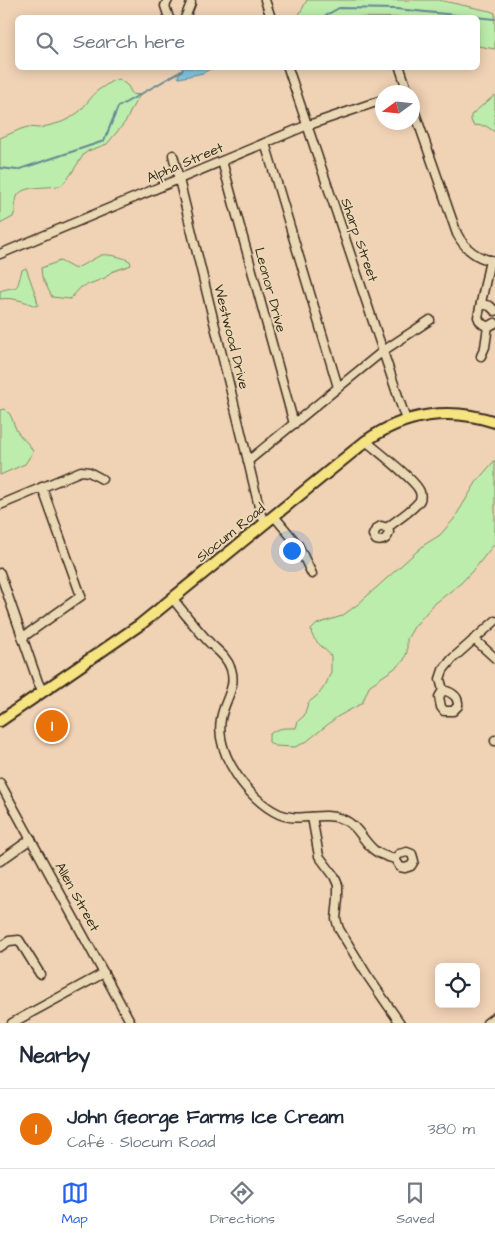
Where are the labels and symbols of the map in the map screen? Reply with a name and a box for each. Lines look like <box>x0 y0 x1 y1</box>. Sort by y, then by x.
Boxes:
north arrow <box>375 85 420 130</box>
street label: Alpha Street <box>143 138 227 188</box>
street label: Sharp Street <box>335 195 383 285</box>
street label: Leonor Drive <box>249 245 291 335</box>
street label: Westwood Drive <box>208 283 254 392</box>
street label: Slocum Road <box>192 499 270 567</box>
your location <box>279 538 305 564</box>
pin: 1 <box>36 707 68 745</box>
street label: Allen Street <box>50 859 105 936</box>

